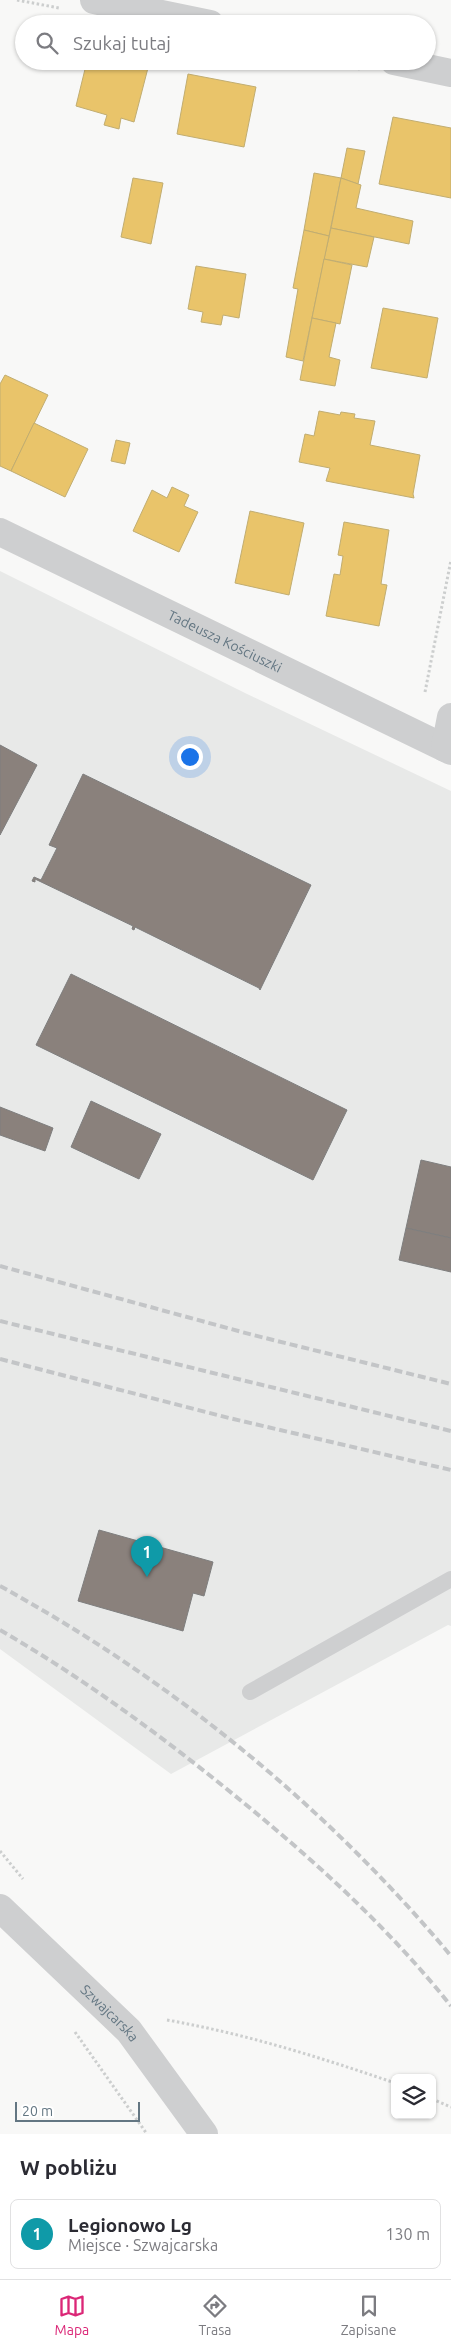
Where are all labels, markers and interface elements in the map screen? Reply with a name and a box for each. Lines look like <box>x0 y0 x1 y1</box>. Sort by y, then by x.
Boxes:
search box <box>15 15 436 70</box>
icon: search <box>33 29 61 57</box>
text: Szukaj tutaj <box>73 32 171 54</box>
street label: Tadeusza Kościuszki <box>165 607 285 676</box>
your location <box>177 744 203 770</box>
pin: 1 <box>131 1536 163 1577</box>
street label: Szwajcarska <box>77 1981 142 2045</box>
map controls <box>391 2074 436 2119</box>
button: layers <box>391 2074 436 2119</box>
scale bar <box>15 2099 140 2122</box>
text: 20 m <box>22 2103 53 2119</box>
text: W pobliżu <box>20 2155 117 2179</box>
text: Legionowo Lg <box>68 2214 192 2236</box>
text: 1 <box>32 2225 42 2243</box>
text: 130 m <box>385 2225 430 2243</box>
text: Miejsce · Szwajcarska <box>68 2236 218 2254</box>
tab: Mapa <box>55 2292 89 2338</box>
tab: Trasa <box>198 2292 232 2338</box>
tab: Zapisane <box>341 2292 396 2338</box>

